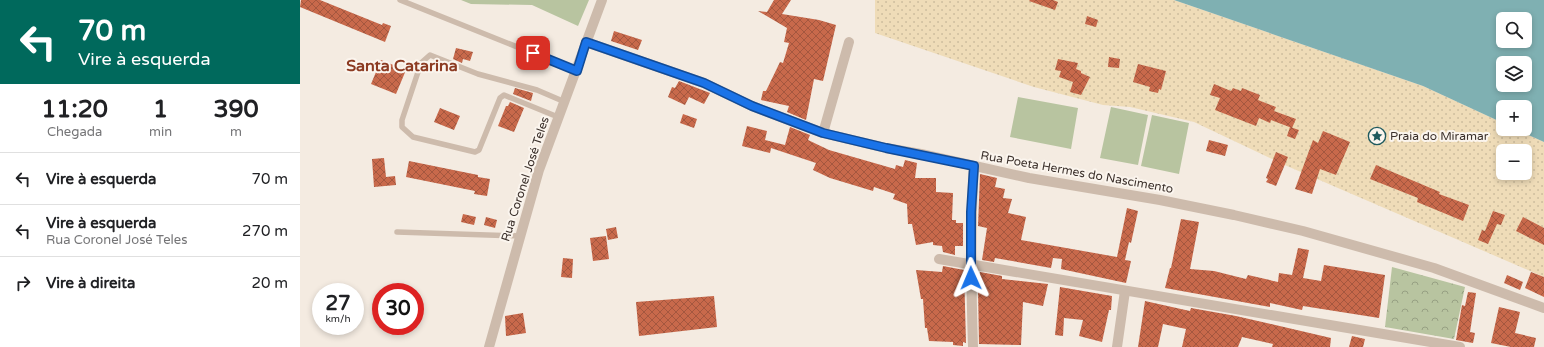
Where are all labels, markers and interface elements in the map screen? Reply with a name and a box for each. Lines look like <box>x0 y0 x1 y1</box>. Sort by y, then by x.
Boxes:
map controls <box>1496 12 1532 180</box>
button: search <box>1496 12 1532 48</box>
text: 70 m <box>78 14 146 48</box>
icon: left <box>12 16 64 68</box>
pin <box>516 36 550 70</box>
icon: arrive <box>522 42 544 64</box>
text: Vire à esquerda <box>78 48 211 70</box>
district label: Santa Catarina <box>346 56 458 76</box>
button: layers <box>1496 56 1532 92</box>
text: 11:20 <box>41 95 108 124</box>
text: 1 <box>153 95 168 124</box>
text: 390 <box>213 95 259 124</box>
button: + <box>1496 100 1532 136</box>
street label: Rua Coronel José Teles <box>498 115 552 243</box>
text: Chegada <box>47 124 102 140</box>
text: min <box>149 124 172 140</box>
text: m <box>230 124 242 140</box>
place icon: Praia do Miramar <box>1367 126 1387 146</box>
place label: Praia do Miramar <box>1390 129 1489 143</box>
button: − <box>1496 144 1532 180</box>
street label: Rua Poeta Hermes do Nascimento <box>980 148 1174 196</box>
icon: left <box>12 168 34 190</box>
text: Vire à esquerda <box>46 170 156 188</box>
text: 70 m <box>251 170 288 188</box>
text: Vire à esquerda <box>46 214 156 232</box>
icon: left <box>12 220 34 242</box>
text: 270 m <box>242 222 288 240</box>
text: Rua Coronel José Teles <box>46 232 187 248</box>
position arrow <box>950 257 992 299</box>
icon: right <box>12 272 34 294</box>
text: Vire à direita <box>46 274 135 292</box>
text: 20 m <box>251 274 288 292</box>
speed limit sign: 30 <box>372 283 424 335</box>
text: 27 <box>325 292 351 316</box>
text: km/h <box>325 313 351 325</box>

